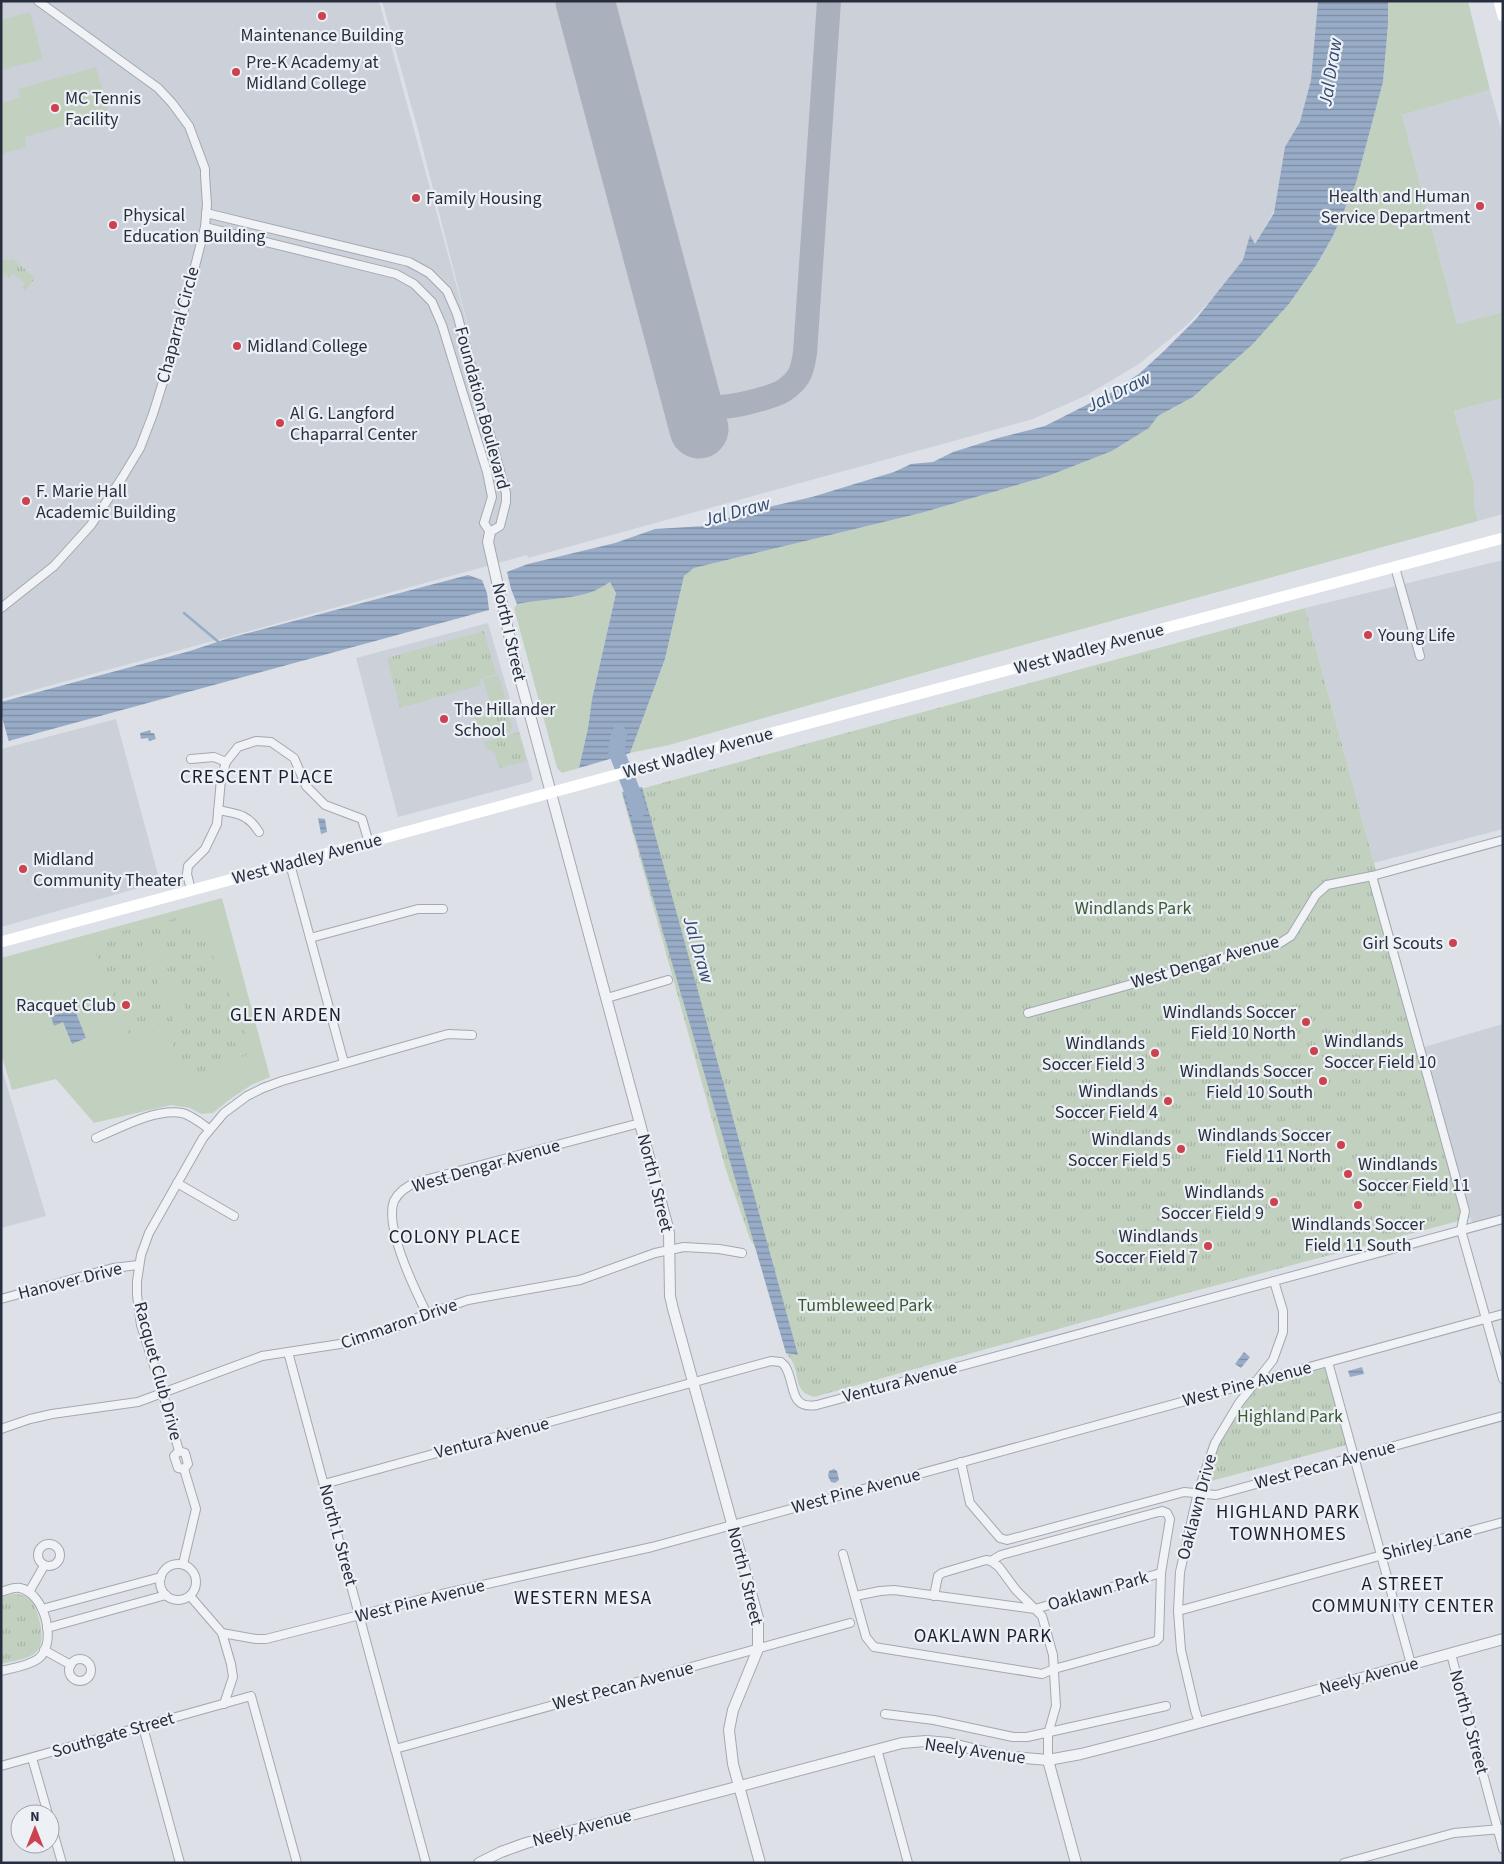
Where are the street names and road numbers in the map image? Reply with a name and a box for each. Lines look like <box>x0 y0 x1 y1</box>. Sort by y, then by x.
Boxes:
street label: Chaparral Circle <box>150 264 206 386</box>
street label: Foundation Boulevard <box>448 324 516 492</box>
street label: North I Street <box>486 580 532 684</box>
street label: West Wadley Avenue <box>1011 617 1167 681</box>
street label: West Wadley Avenue <box>620 721 776 785</box>
street label: West Wadley Avenue <box>229 827 385 891</box>
street label: West Dengar Avenue <box>1128 929 1282 995</box>
street label: North I Street <box>631 1131 679 1235</box>
street label: West Dengar Avenue <box>409 1133 563 1199</box>
street label: Hanover Drive <box>15 1256 125 1306</box>
street label: Cimmaron Drive <box>337 1292 461 1356</box>
street label: Racquet Club Drive <box>127 1299 189 1443</box>
street label: Ventura Avenue <box>840 1355 960 1409</box>
street label: West Pine Avenue <box>1180 1355 1314 1413</box>
street label: Ventura Avenue <box>432 1411 552 1465</box>
street label: West Pecan Avenue <box>1252 1434 1398 1496</box>
street label: Oaklawn Drive <box>1171 1451 1223 1563</box>
street label: West Pine Avenue <box>789 1462 923 1520</box>
street label: North L Street <box>312 1481 364 1589</box>
street label: Shirley Lane <box>1379 1519 1475 1567</box>
street label: North I Street <box>721 1524 769 1628</box>
street label: Oaklawn Park <box>1045 1565 1151 1617</box>
street label: West Pine Avenue <box>353 1573 487 1629</box>
street label: Neely Avenue <box>1317 1651 1421 1701</box>
street label: West Pecan Avenue <box>550 1655 696 1717</box>
street label: North D Street <box>1443 1667 1495 1777</box>
street label: Southgate Street <box>49 1706 177 1764</box>
street label: Neely Avenue <box>923 1732 1027 1770</box>
street label: Neely Avenue <box>530 1803 634 1853</box>

